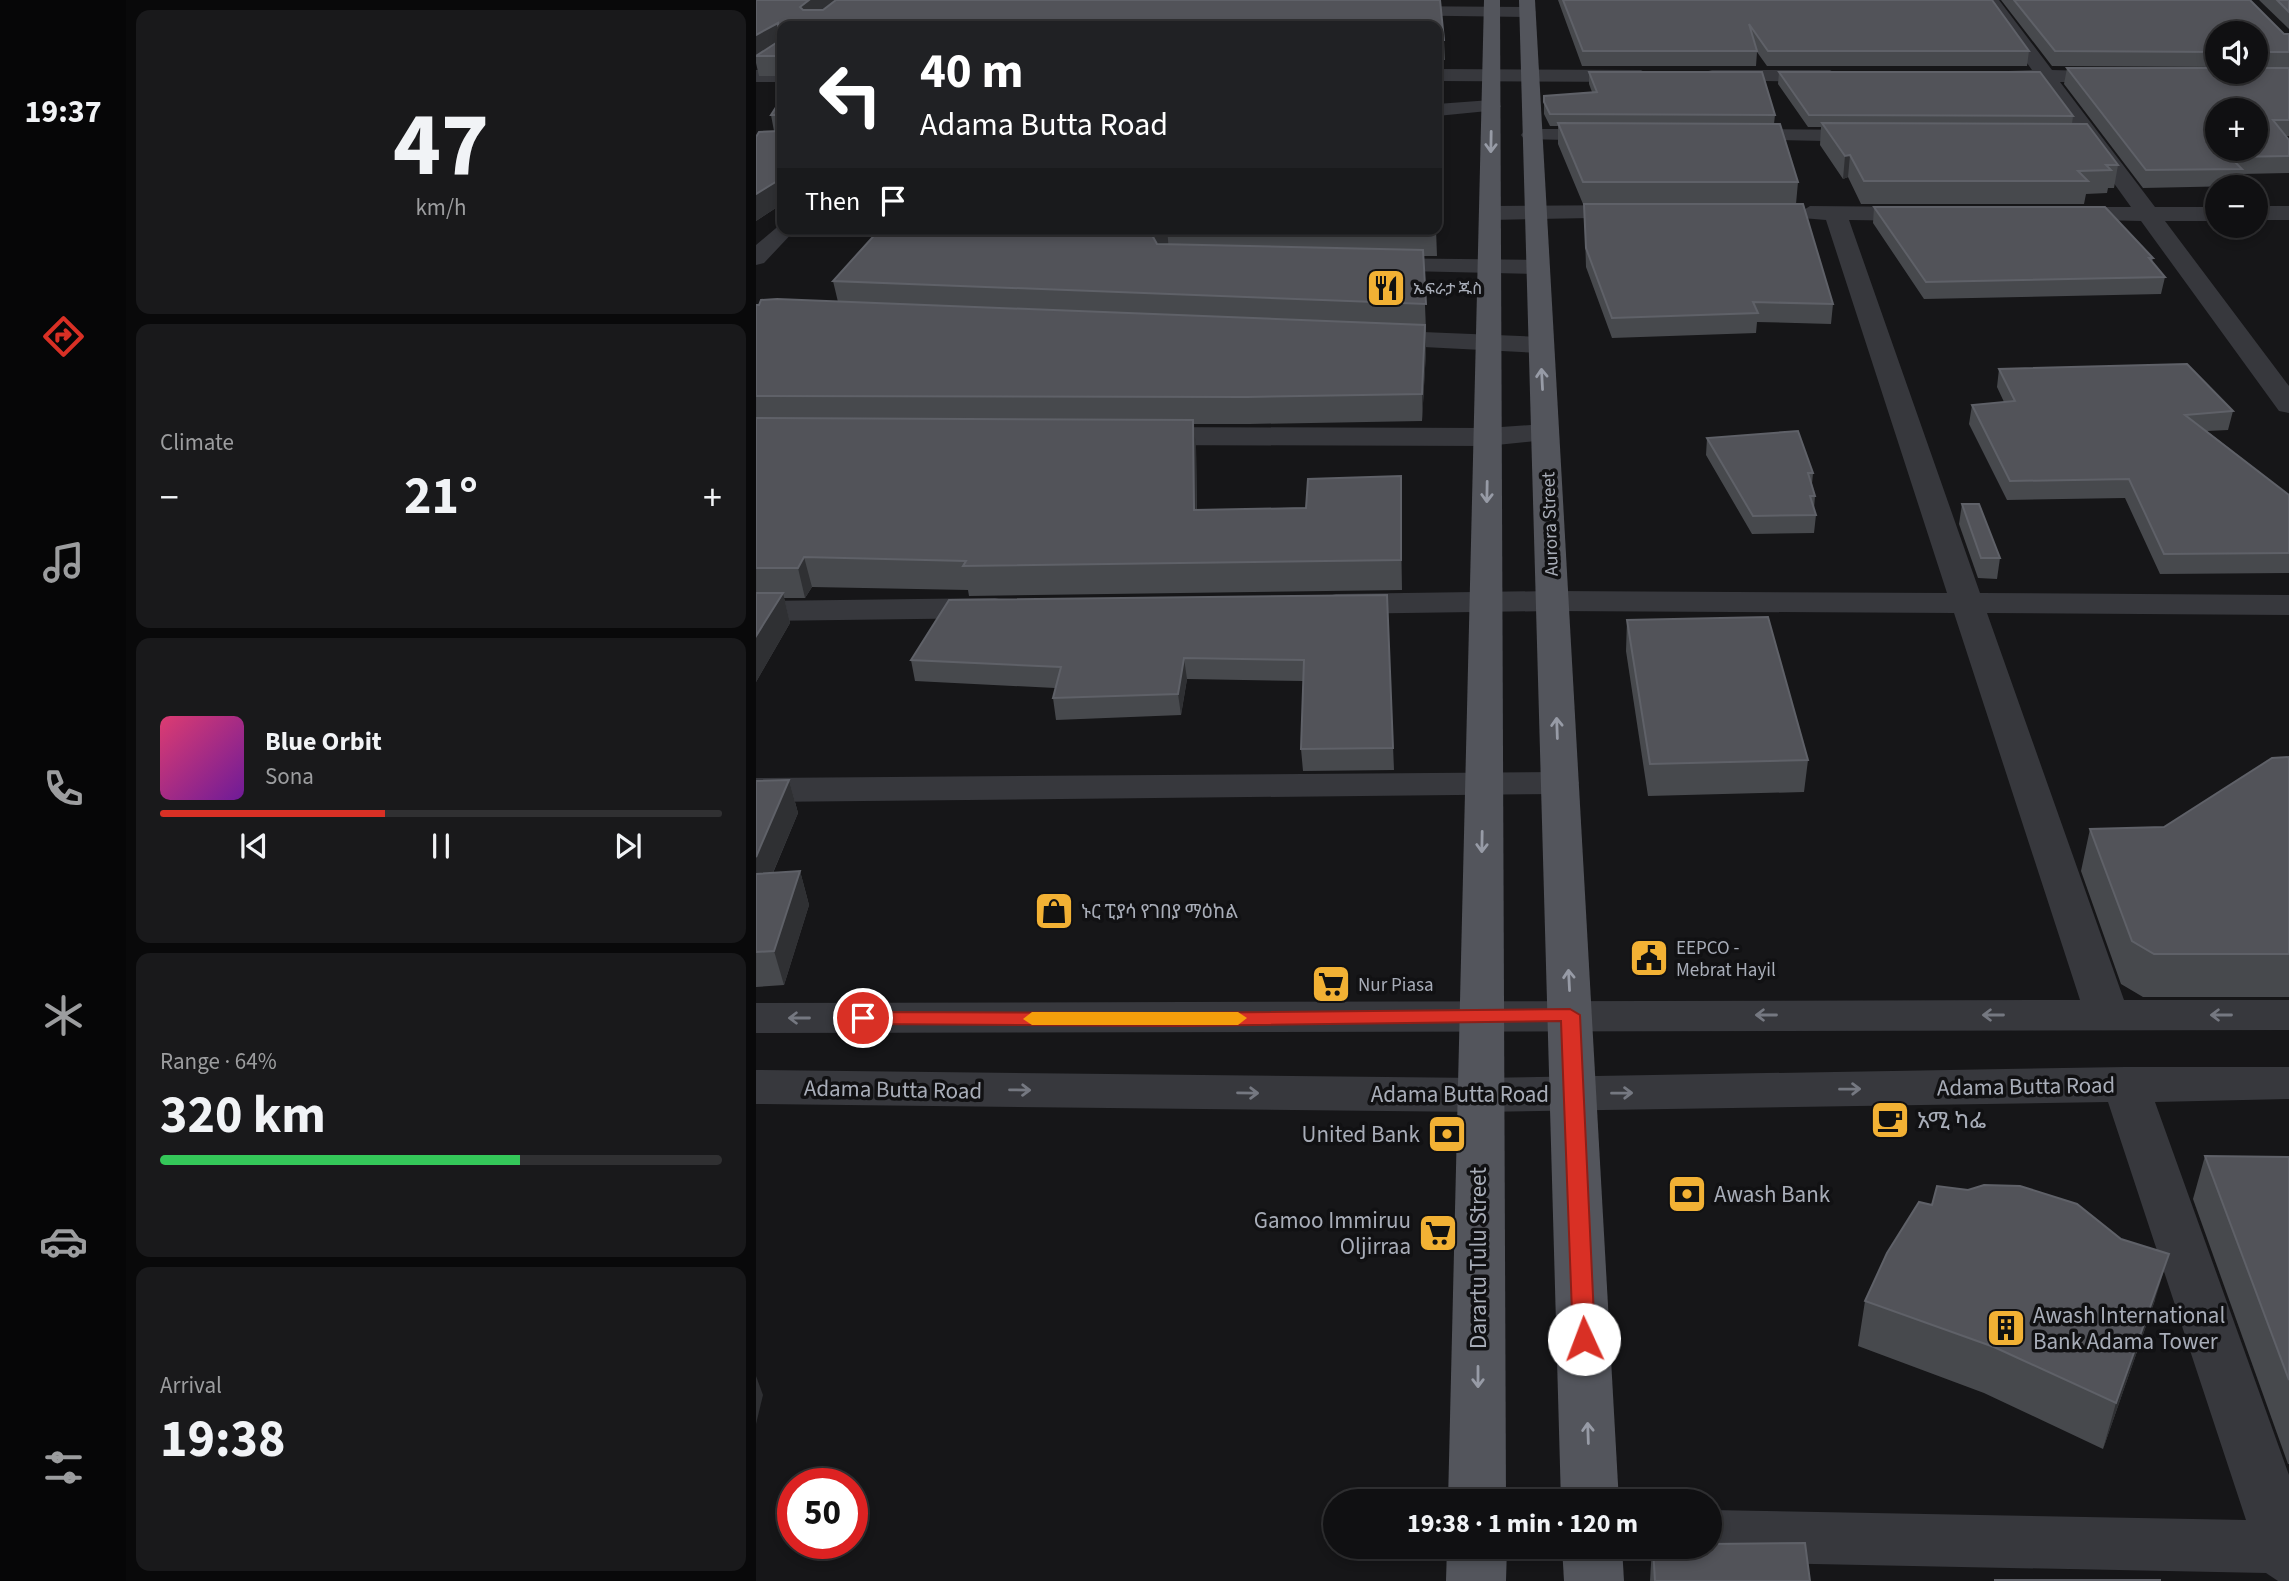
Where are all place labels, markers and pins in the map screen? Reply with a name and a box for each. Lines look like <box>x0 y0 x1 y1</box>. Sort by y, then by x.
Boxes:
restaurant icon: ኤፍራታ ጁስ <box>1365 267 1407 309</box>
place label: ኤፍራታ ጁስ <box>1413 278 1482 300</box>
shop icon: ኑር ፒያሳ የገበያ ማዕከል <box>1033 890 1075 932</box>
place label: ኑር ፒያሳ የገበያ ማዕከል <box>1081 899 1239 926</box>
place label: EEPCO - Mebrat Hayil <box>1676 935 1776 984</box>
public building icon: EEPCO - Mebrat Hayil <box>1628 937 1670 979</box>
supermarket icon: Nur Piasa <box>1310 963 1352 1005</box>
place label: Nur Piasa <box>1358 972 1434 999</box>
pin <box>833 988 893 1048</box>
cafe icon: አሚ ካፌ <box>1869 1099 1911 1141</box>
place label: አሚ ካፌ <box>1917 1104 1986 1137</box>
bank icon: United Bank <box>1426 1113 1468 1155</box>
place label: United Bank <box>1302 1118 1421 1151</box>
bank icon: Awash Bank <box>1666 1173 1708 1215</box>
place label: Awash Bank <box>1714 1178 1831 1211</box>
place label: Gamoo Immiruu Oljirraa <box>1254 1204 1411 1263</box>
supermarket icon: Gamoo Immiruu Oljirraa <box>1417 1212 1459 1254</box>
place label: Awash International Bank Adama Tower <box>2033 1299 2225 1358</box>
building icon: Awash International Bank Adama Tower <box>1985 1307 2027 1349</box>

